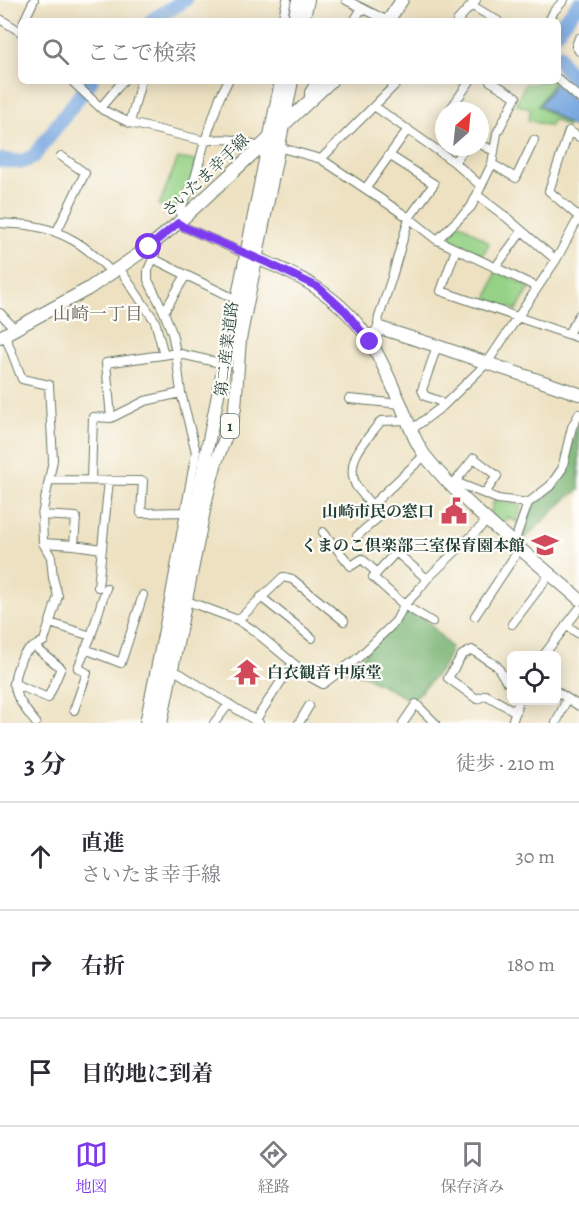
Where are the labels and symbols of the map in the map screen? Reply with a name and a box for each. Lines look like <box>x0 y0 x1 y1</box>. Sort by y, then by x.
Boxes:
north arrow <box>435 102 489 156</box>
street label: さいたま幸手線 <box>157 129 254 222</box>
route start <box>135 233 161 259</box>
street label: 第二産業道路 <box>210 300 244 398</box>
district label: 山崎一丁目 <box>53 302 143 326</box>
route end <box>356 328 382 354</box>
road number: 1 <box>221 414 239 438</box>
public building icon: 山崎市民の窓口 <box>439 496 469 526</box>
place label: 山崎市民の窓口 <box>322 501 434 523</box>
school or university icon: くまのこ倶楽部三室保育園本館 <box>530 530 560 560</box>
place label: くまのこ倶楽部三室保育園本館 <box>301 535 525 557</box>
temple icon: 白衣観音 中原堂 <box>232 657 262 687</box>
place label: 白衣観音 中原堂 <box>267 662 382 684</box>

